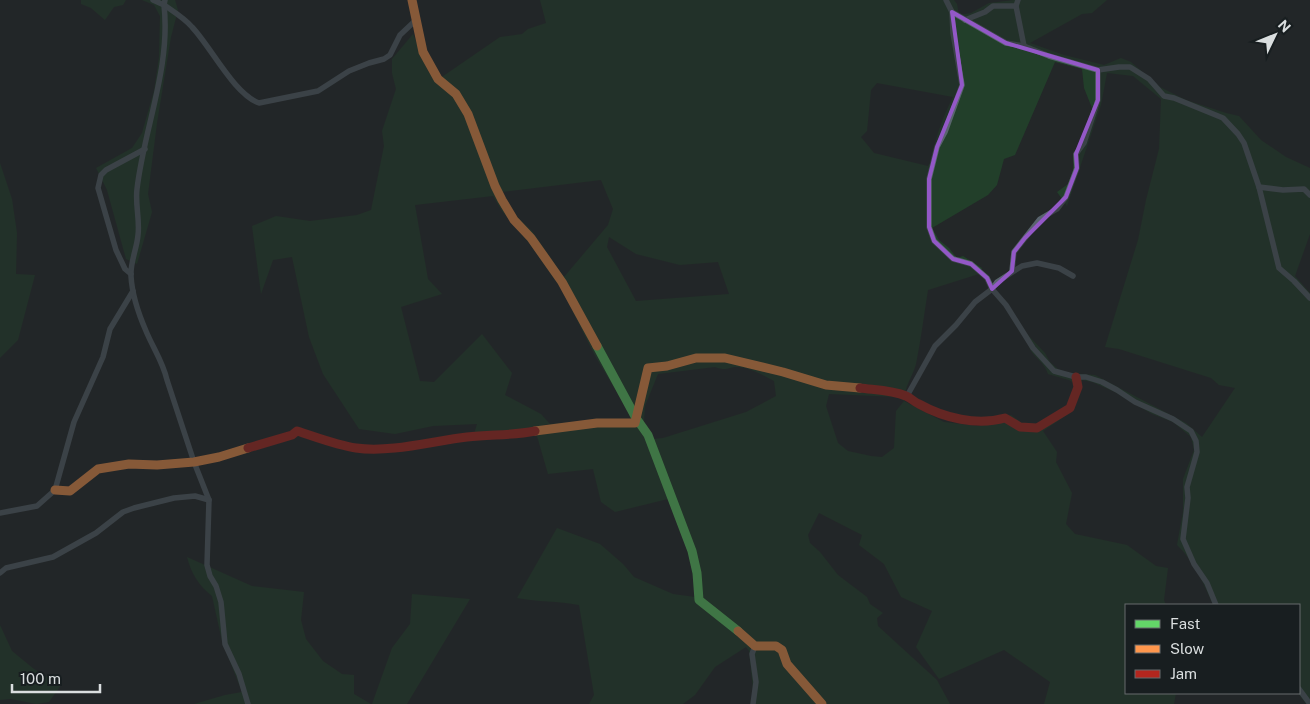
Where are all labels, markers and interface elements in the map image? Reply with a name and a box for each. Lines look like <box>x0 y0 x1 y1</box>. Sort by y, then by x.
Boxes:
north arrow <box>1250 10 1300 60</box>
text: N <box>1275 17 1294 36</box>
legend <box>1125 604 1300 694</box>
text: Fast <box>1170 615 1200 632</box>
text: Slow <box>1170 640 1205 657</box>
scale bar <box>12 662 100 694</box>
text: Jam <box>1170 665 1197 682</box>
text: 100 m <box>20 670 61 687</box>

